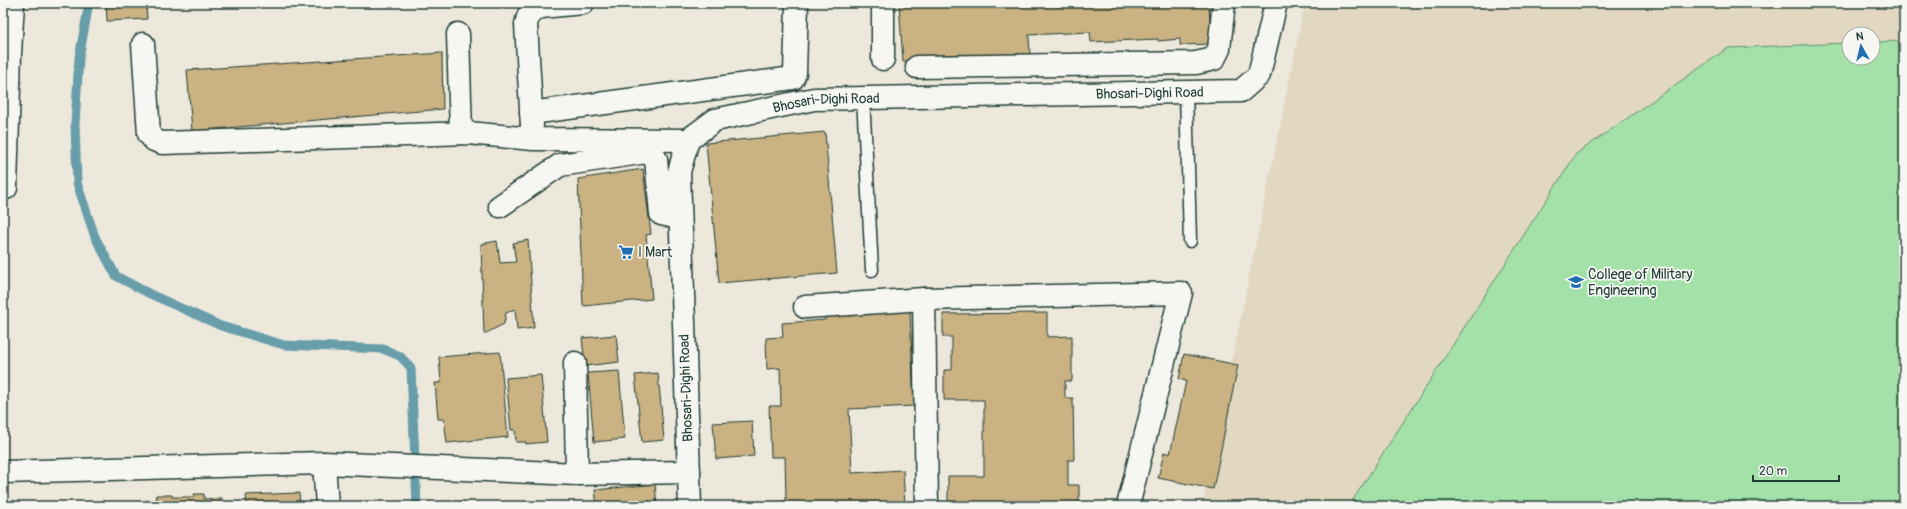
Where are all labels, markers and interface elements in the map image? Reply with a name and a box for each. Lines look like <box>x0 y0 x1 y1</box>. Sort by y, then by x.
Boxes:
north arrow <box>1841 26 1881 66</box>
text: N <box>1855 30 1865 44</box>
street label: Bhosari-Dighi Road <box>1096 83 1204 102</box>
street label: Bhosari-Dighi Road <box>771 89 880 116</box>
supermarket icon: I Mart <box>617 243 635 261</box>
place label: I Mart <box>638 244 673 261</box>
place label: College of Military Engineering <box>1588 266 1692 299</box>
school or university icon: College of Military Engineering <box>1567 273 1585 291</box>
street label: Bhosari-Dighi Road <box>676 334 696 442</box>
scale bar <box>1753 457 1839 483</box>
text: 20 m <box>1759 464 1788 479</box>

